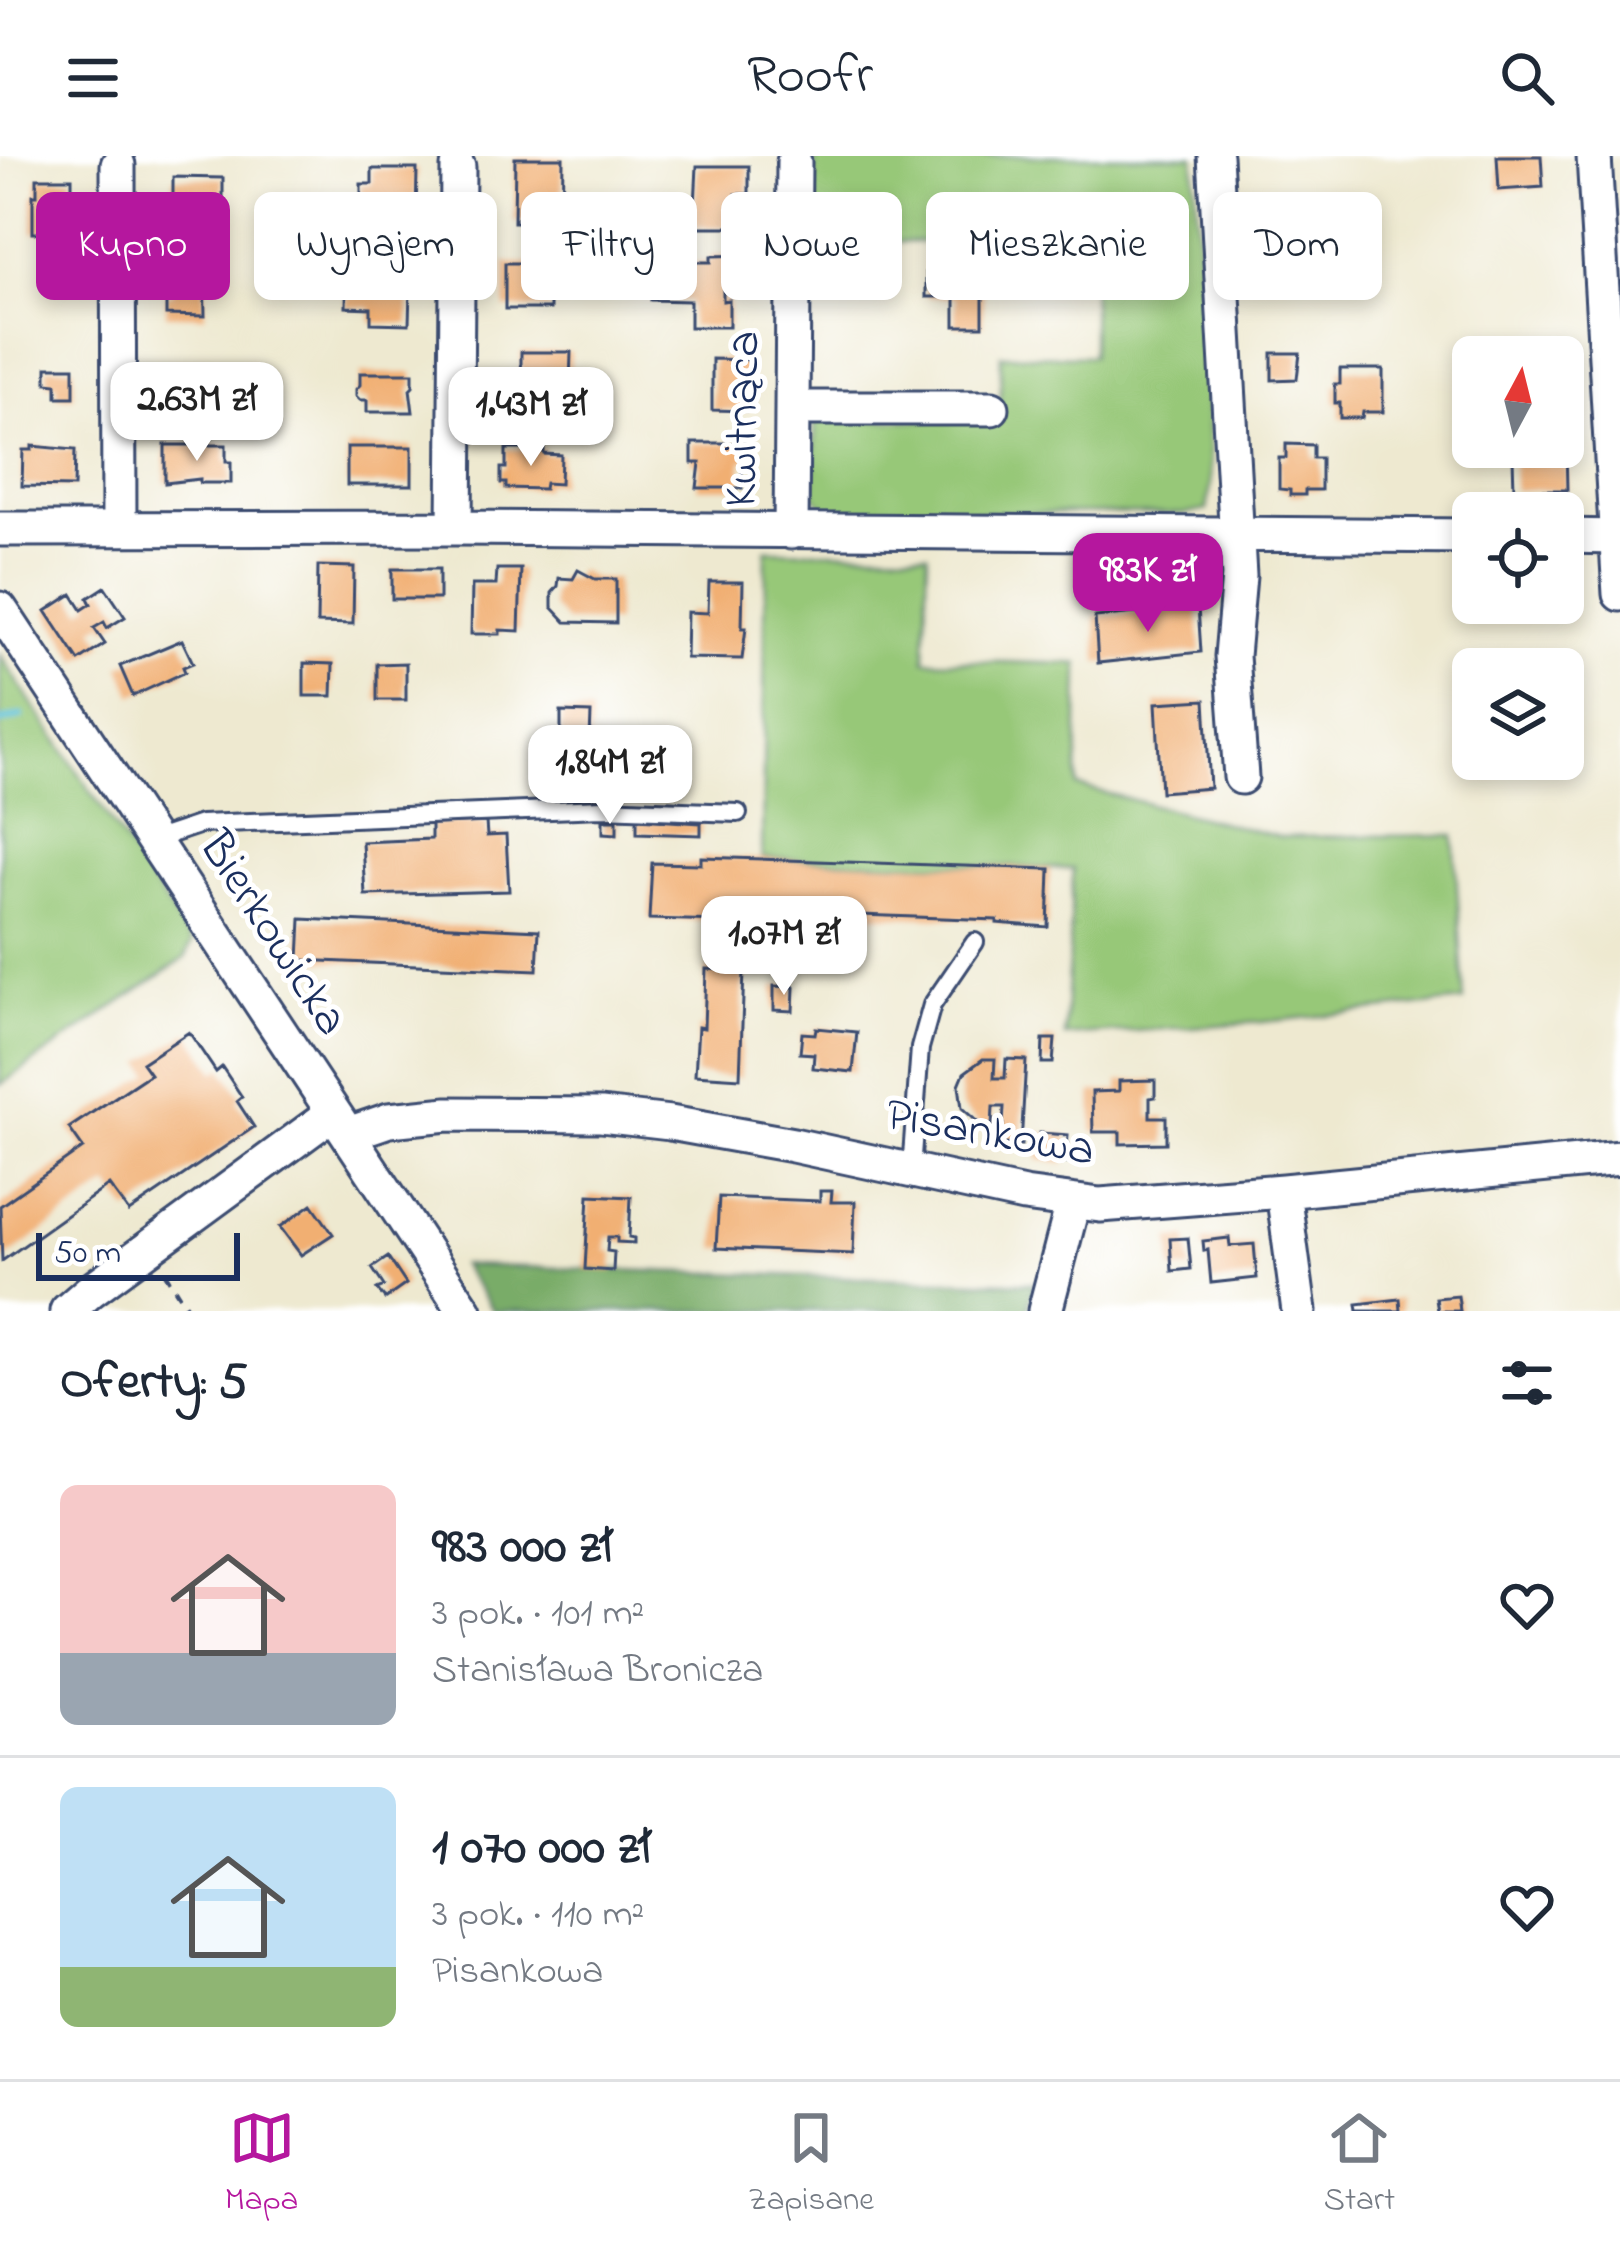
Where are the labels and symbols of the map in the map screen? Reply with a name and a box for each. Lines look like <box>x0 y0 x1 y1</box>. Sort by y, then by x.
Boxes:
street label: Kwitnąca <box>707 330 781 508</box>
north arrow <box>1452 336 1584 468</box>
pin: 2.63M zł <box>73 362 321 464</box>
pin: 1.43M zł <box>407 367 655 469</box>
pin: 983K zł <box>1037 533 1259 635</box>
pin: 1.84M zł <box>486 725 734 827</box>
street label: Bierkowicka <box>179 817 364 1050</box>
pin: 1.07M zł <box>660 896 908 998</box>
street label: Pisankowa <box>880 1081 1100 1187</box>
scale bar <box>36 1227 240 1280</box>

